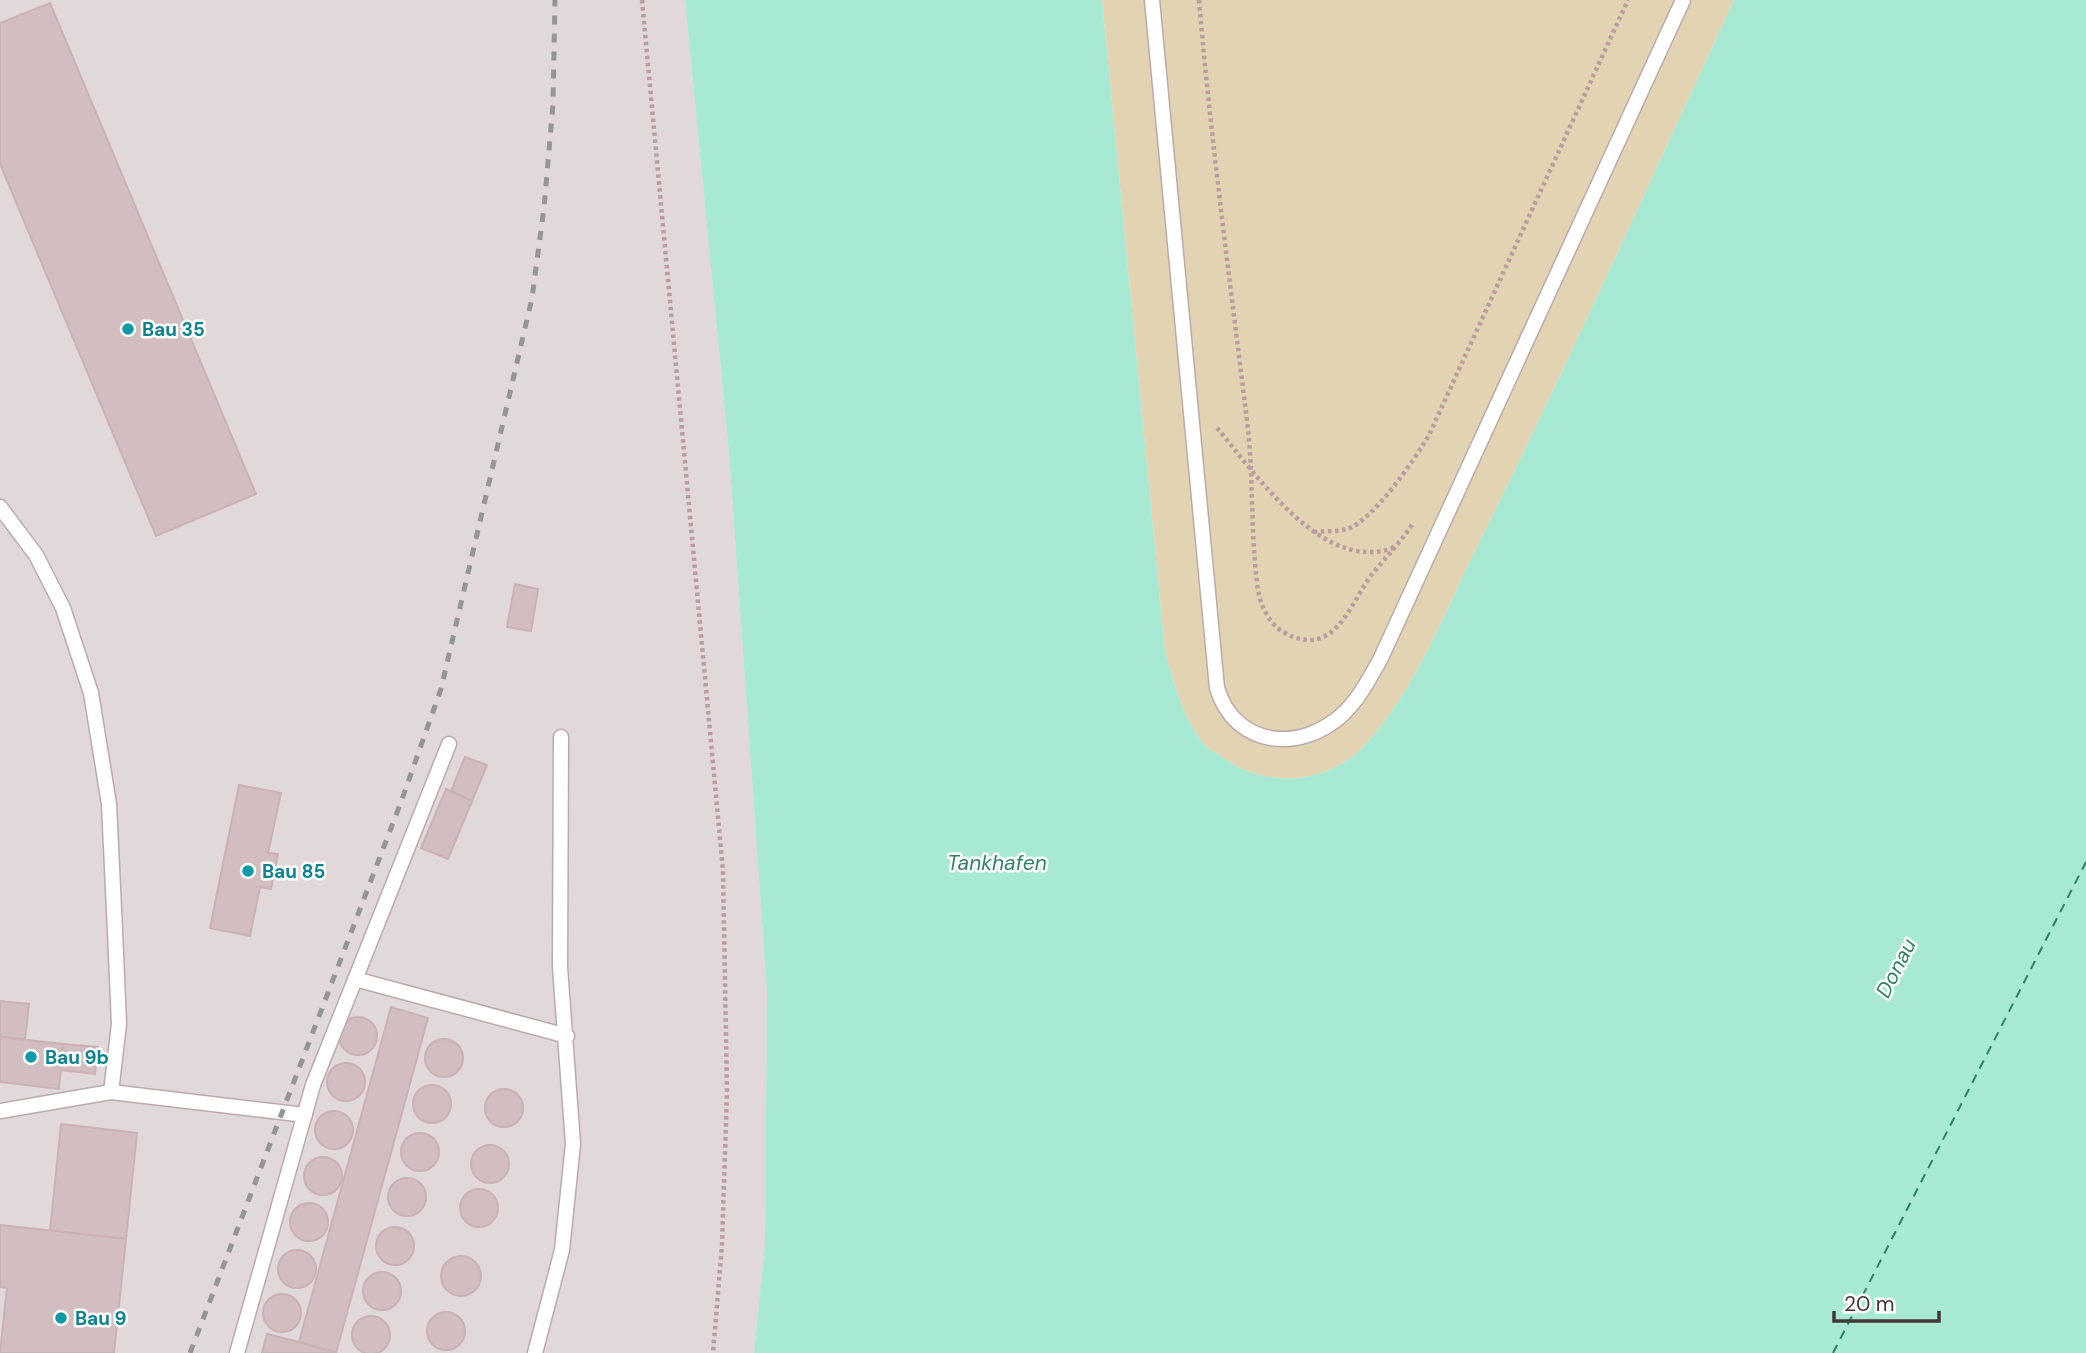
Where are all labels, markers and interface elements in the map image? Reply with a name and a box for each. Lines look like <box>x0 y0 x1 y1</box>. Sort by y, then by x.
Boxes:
place label: Bau 35 <box>142 317 205 342</box>
marker: Bau 35 <box>120 321 136 337</box>
water label: Tankhafen <box>947 849 1047 877</box>
place label: Bau 85 <box>262 859 325 884</box>
marker: Bau 85 <box>240 863 256 879</box>
water label: Donau <box>1869 934 1923 1002</box>
place label: Bau 9b <box>45 1045 109 1070</box>
marker: Bau 9b <box>23 1049 39 1065</box>
scale bar <box>1834 1280 1939 1324</box>
text: 20 m <box>1844 1290 1895 1318</box>
place label: Bau 9 <box>75 1306 127 1331</box>
marker: Bau 9 <box>53 1310 69 1326</box>

